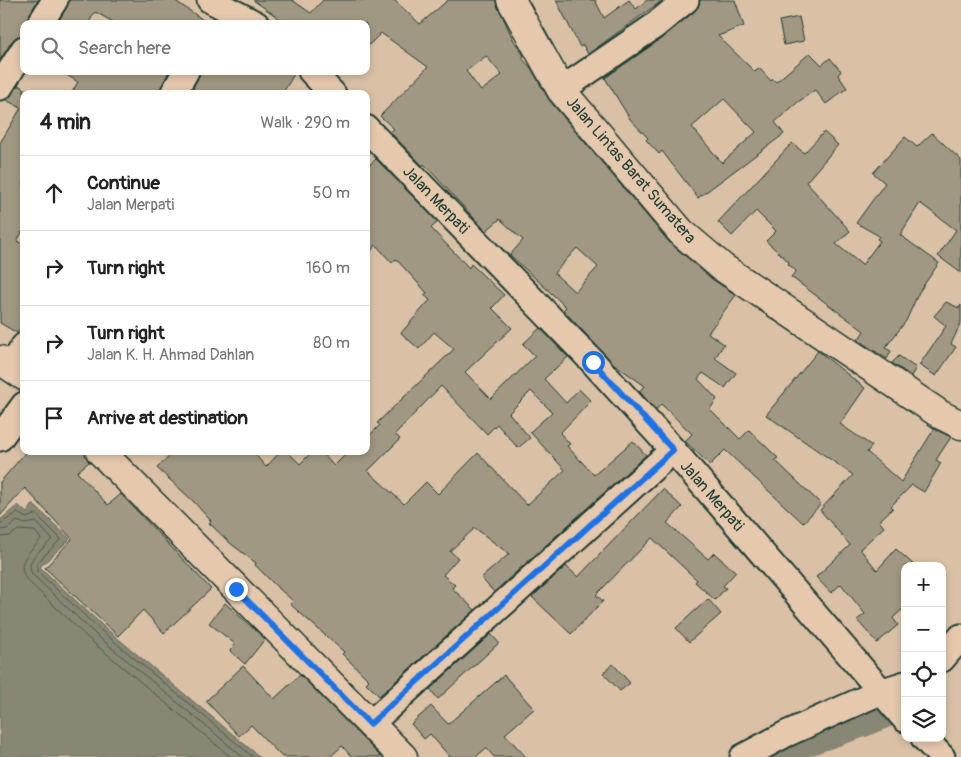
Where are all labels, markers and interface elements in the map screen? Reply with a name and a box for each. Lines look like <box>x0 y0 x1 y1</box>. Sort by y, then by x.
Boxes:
search box <box>20 20 370 75</box>
icon: search <box>38 34 66 62</box>
text: Search here <box>78 36 171 60</box>
street label: Jalan Lintas Barat Sumatera <box>562 92 700 248</box>
text: 4 min <box>40 109 91 136</box>
text: Walk · 290 m <box>261 113 350 133</box>
street label: Jalan Merpati <box>398 162 474 238</box>
text: Continue <box>87 171 160 195</box>
icon: ahead <box>40 179 68 207</box>
text: 50 m <box>313 183 350 203</box>
text: Jalan Merpati <box>87 195 174 215</box>
icon: right <box>40 254 68 282</box>
text: Turn right <box>87 256 165 280</box>
text: 160 m <box>306 258 350 278</box>
text: Turn right <box>87 321 165 345</box>
icon: right <box>40 329 68 357</box>
text: 80 m <box>313 333 350 353</box>
text: Jalan K. H. Ahmad Dahlan <box>87 345 254 365</box>
route start <box>582 351 605 374</box>
icon: arrive <box>40 404 68 432</box>
text: Arrive at destination <box>87 406 248 430</box>
street label: Jalan Merpati <box>676 456 748 536</box>
map controls <box>901 562 946 742</box>
button: + <box>901 562 946 607</box>
route end <box>225 578 248 601</box>
button: − <box>901 607 946 652</box>
button: locate <box>901 652 946 697</box>
button: layers <box>901 697 946 742</box>

